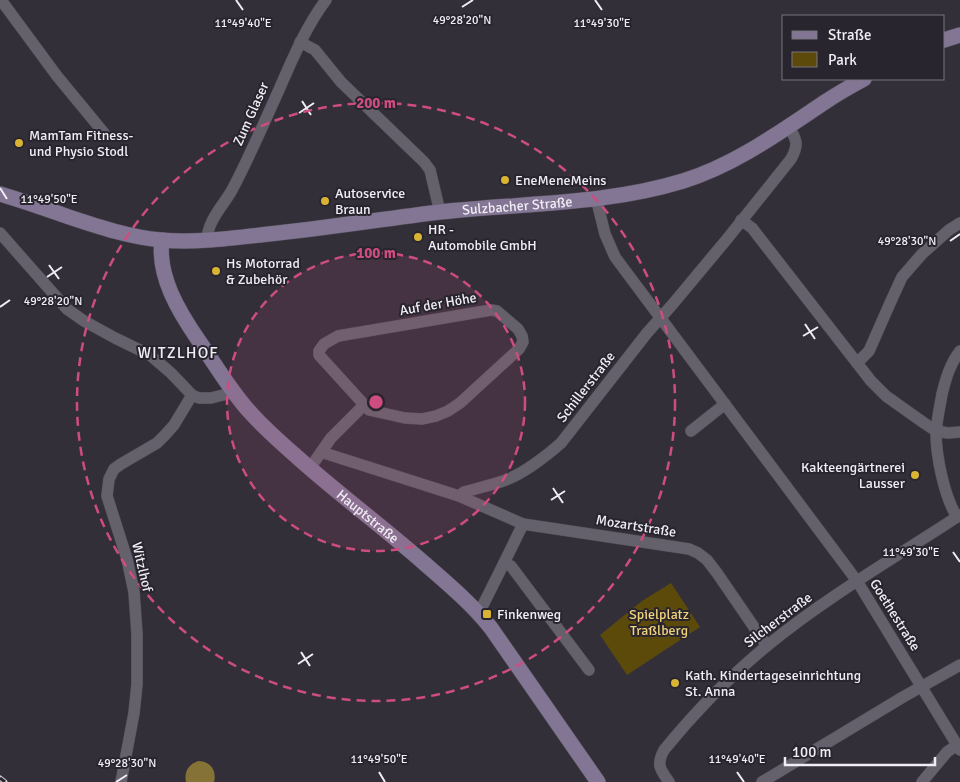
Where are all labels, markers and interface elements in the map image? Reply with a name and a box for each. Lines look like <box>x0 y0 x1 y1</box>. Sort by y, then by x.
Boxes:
text: 49°28'20"N <box>433 13 491 28</box>
legend <box>782 15 945 80</box>
text: 11°49'40"E <box>214 16 272 31</box>
text: 11°49'30"E <box>573 16 631 31</box>
text: Straße <box>828 26 872 44</box>
text: Park <box>828 51 857 69</box>
street label: Zum Glaser <box>229 79 273 148</box>
text: 200 m <box>356 94 396 112</box>
place label: MamTam Fitness- und Physio Stodl <box>29 127 134 160</box>
marker: MamTam Fitness- und Physio Stodl <box>13 137 25 149</box>
place label: EneMeneMeins <box>515 172 606 189</box>
marker: EneMeneMeins <box>499 174 511 186</box>
place label: Autoservice Braun <box>335 185 405 218</box>
text: 11°49'50"E <box>20 192 78 207</box>
street label: Sulzbacher Straße <box>461 193 573 218</box>
marker: Autoservice Braun <box>319 195 331 207</box>
place label: HR - Automobile GmbH <box>428 221 537 254</box>
marker: HR - Automobile GmbH <box>412 231 424 243</box>
text: 49°28'30"N <box>878 234 936 249</box>
text: 100 m <box>356 244 396 262</box>
place label: Hs Motorrad & Zubehör <box>226 255 300 288</box>
marker: Hs Motorrad & Zubehör <box>210 265 222 277</box>
street label: Auf der Höhe <box>398 289 478 319</box>
text: 49°28'20"N <box>24 294 82 309</box>
district label: WITZLHOF <box>137 343 219 363</box>
street label: Schillerstraße <box>553 348 619 426</box>
centre of rings <box>367 393 385 411</box>
place label: Kakteengärtnerei Lausser <box>801 459 906 492</box>
marker: Kakteengärtnerei Lausser <box>909 469 921 481</box>
street label: Hauptstraße <box>333 486 403 547</box>
street label: Mozartstraße <box>595 511 677 541</box>
street label: Witzlhof <box>128 540 156 595</box>
text: 11°49'30"E <box>882 545 940 560</box>
street label: Goethestraße <box>866 576 924 654</box>
street label: Silcherstraße <box>741 589 815 651</box>
place label: Finkenweg <box>497 606 561 623</box>
park label: Spielplatz Traßlberg <box>629 606 689 639</box>
marker: Finkenweg <box>481 608 493 620</box>
place label: Kath. Kindertageseinrichtung St. Anna <box>685 667 861 700</box>
marker: Kath. Kindertageseinrichtung St. Anna <box>669 677 681 689</box>
scale bar <box>785 734 935 766</box>
text: 100 m <box>792 743 832 761</box>
text: 11°49'50"E <box>350 752 408 767</box>
text: 11°49'40"E <box>708 752 766 767</box>
text: 49°28'30"N <box>98 756 156 771</box>

